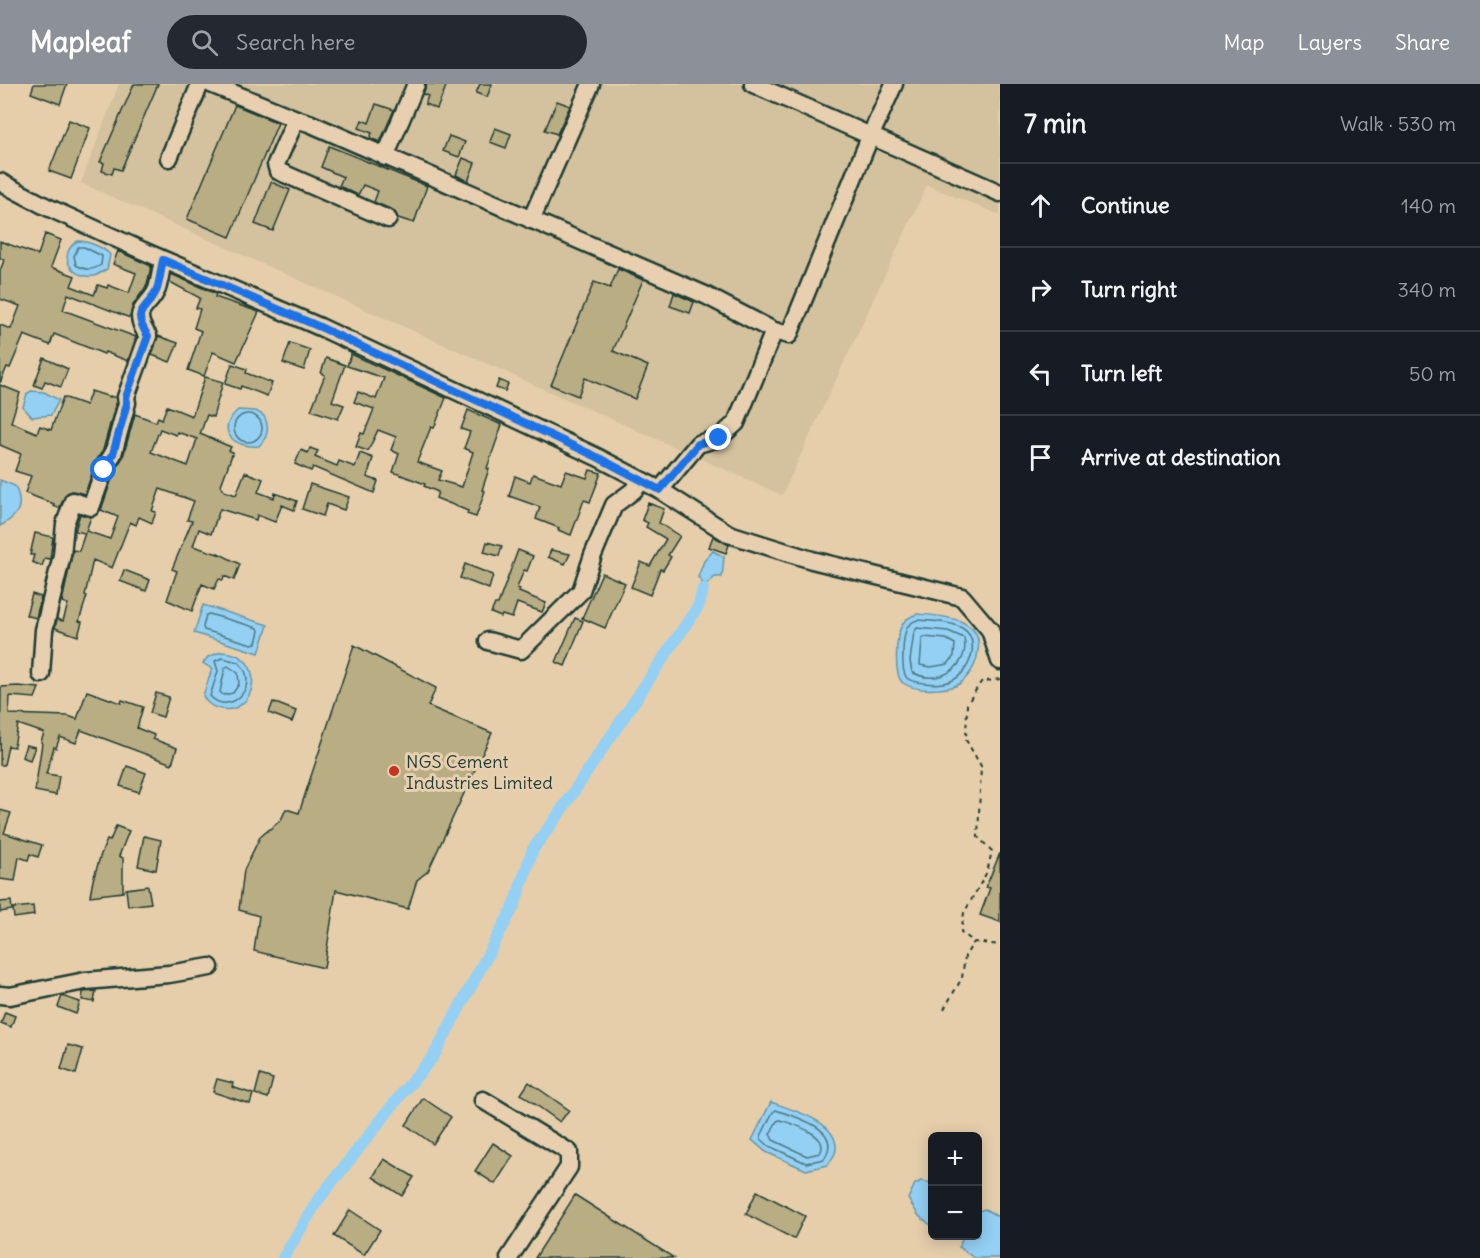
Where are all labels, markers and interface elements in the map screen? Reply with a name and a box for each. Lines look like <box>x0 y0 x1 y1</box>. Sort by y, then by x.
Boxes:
search box <box>167 15 587 69</box>
text: Mapleaf <box>30 24 131 60</box>
icon: search <box>188 26 221 59</box>
text: Search here <box>236 28 355 56</box>
text: Map <box>1224 29 1264 56</box>
text: Layers <box>1297 29 1362 56</box>
text: Share <box>1395 29 1450 56</box>
text: 7 min <box>1024 107 1087 140</box>
text: Walk · 530 m <box>1340 111 1456 136</box>
icon: ahead <box>1024 189 1057 222</box>
text: Continue <box>1081 191 1170 219</box>
text: 140 m <box>1401 193 1456 218</box>
icon: right <box>1024 273 1057 306</box>
text: Turn right <box>1081 275 1177 303</box>
text: 340 m <box>1398 277 1456 302</box>
icon: left <box>1024 357 1057 390</box>
text: Turn left <box>1081 359 1162 387</box>
text: 50 m <box>1409 361 1456 386</box>
route end <box>705 424 731 450</box>
icon: arrive <box>1024 441 1057 474</box>
text: Arrive at destination <box>1081 443 1281 471</box>
route start <box>90 456 116 482</box>
place label: NGS Cement Industries Limited <box>406 750 553 794</box>
marker: NGS Cement Industries Limited <box>387 764 401 778</box>
map controls <box>928 1132 982 1240</box>
button: + <box>928 1132 982 1186</box>
button: − <box>928 1186 982 1240</box>

